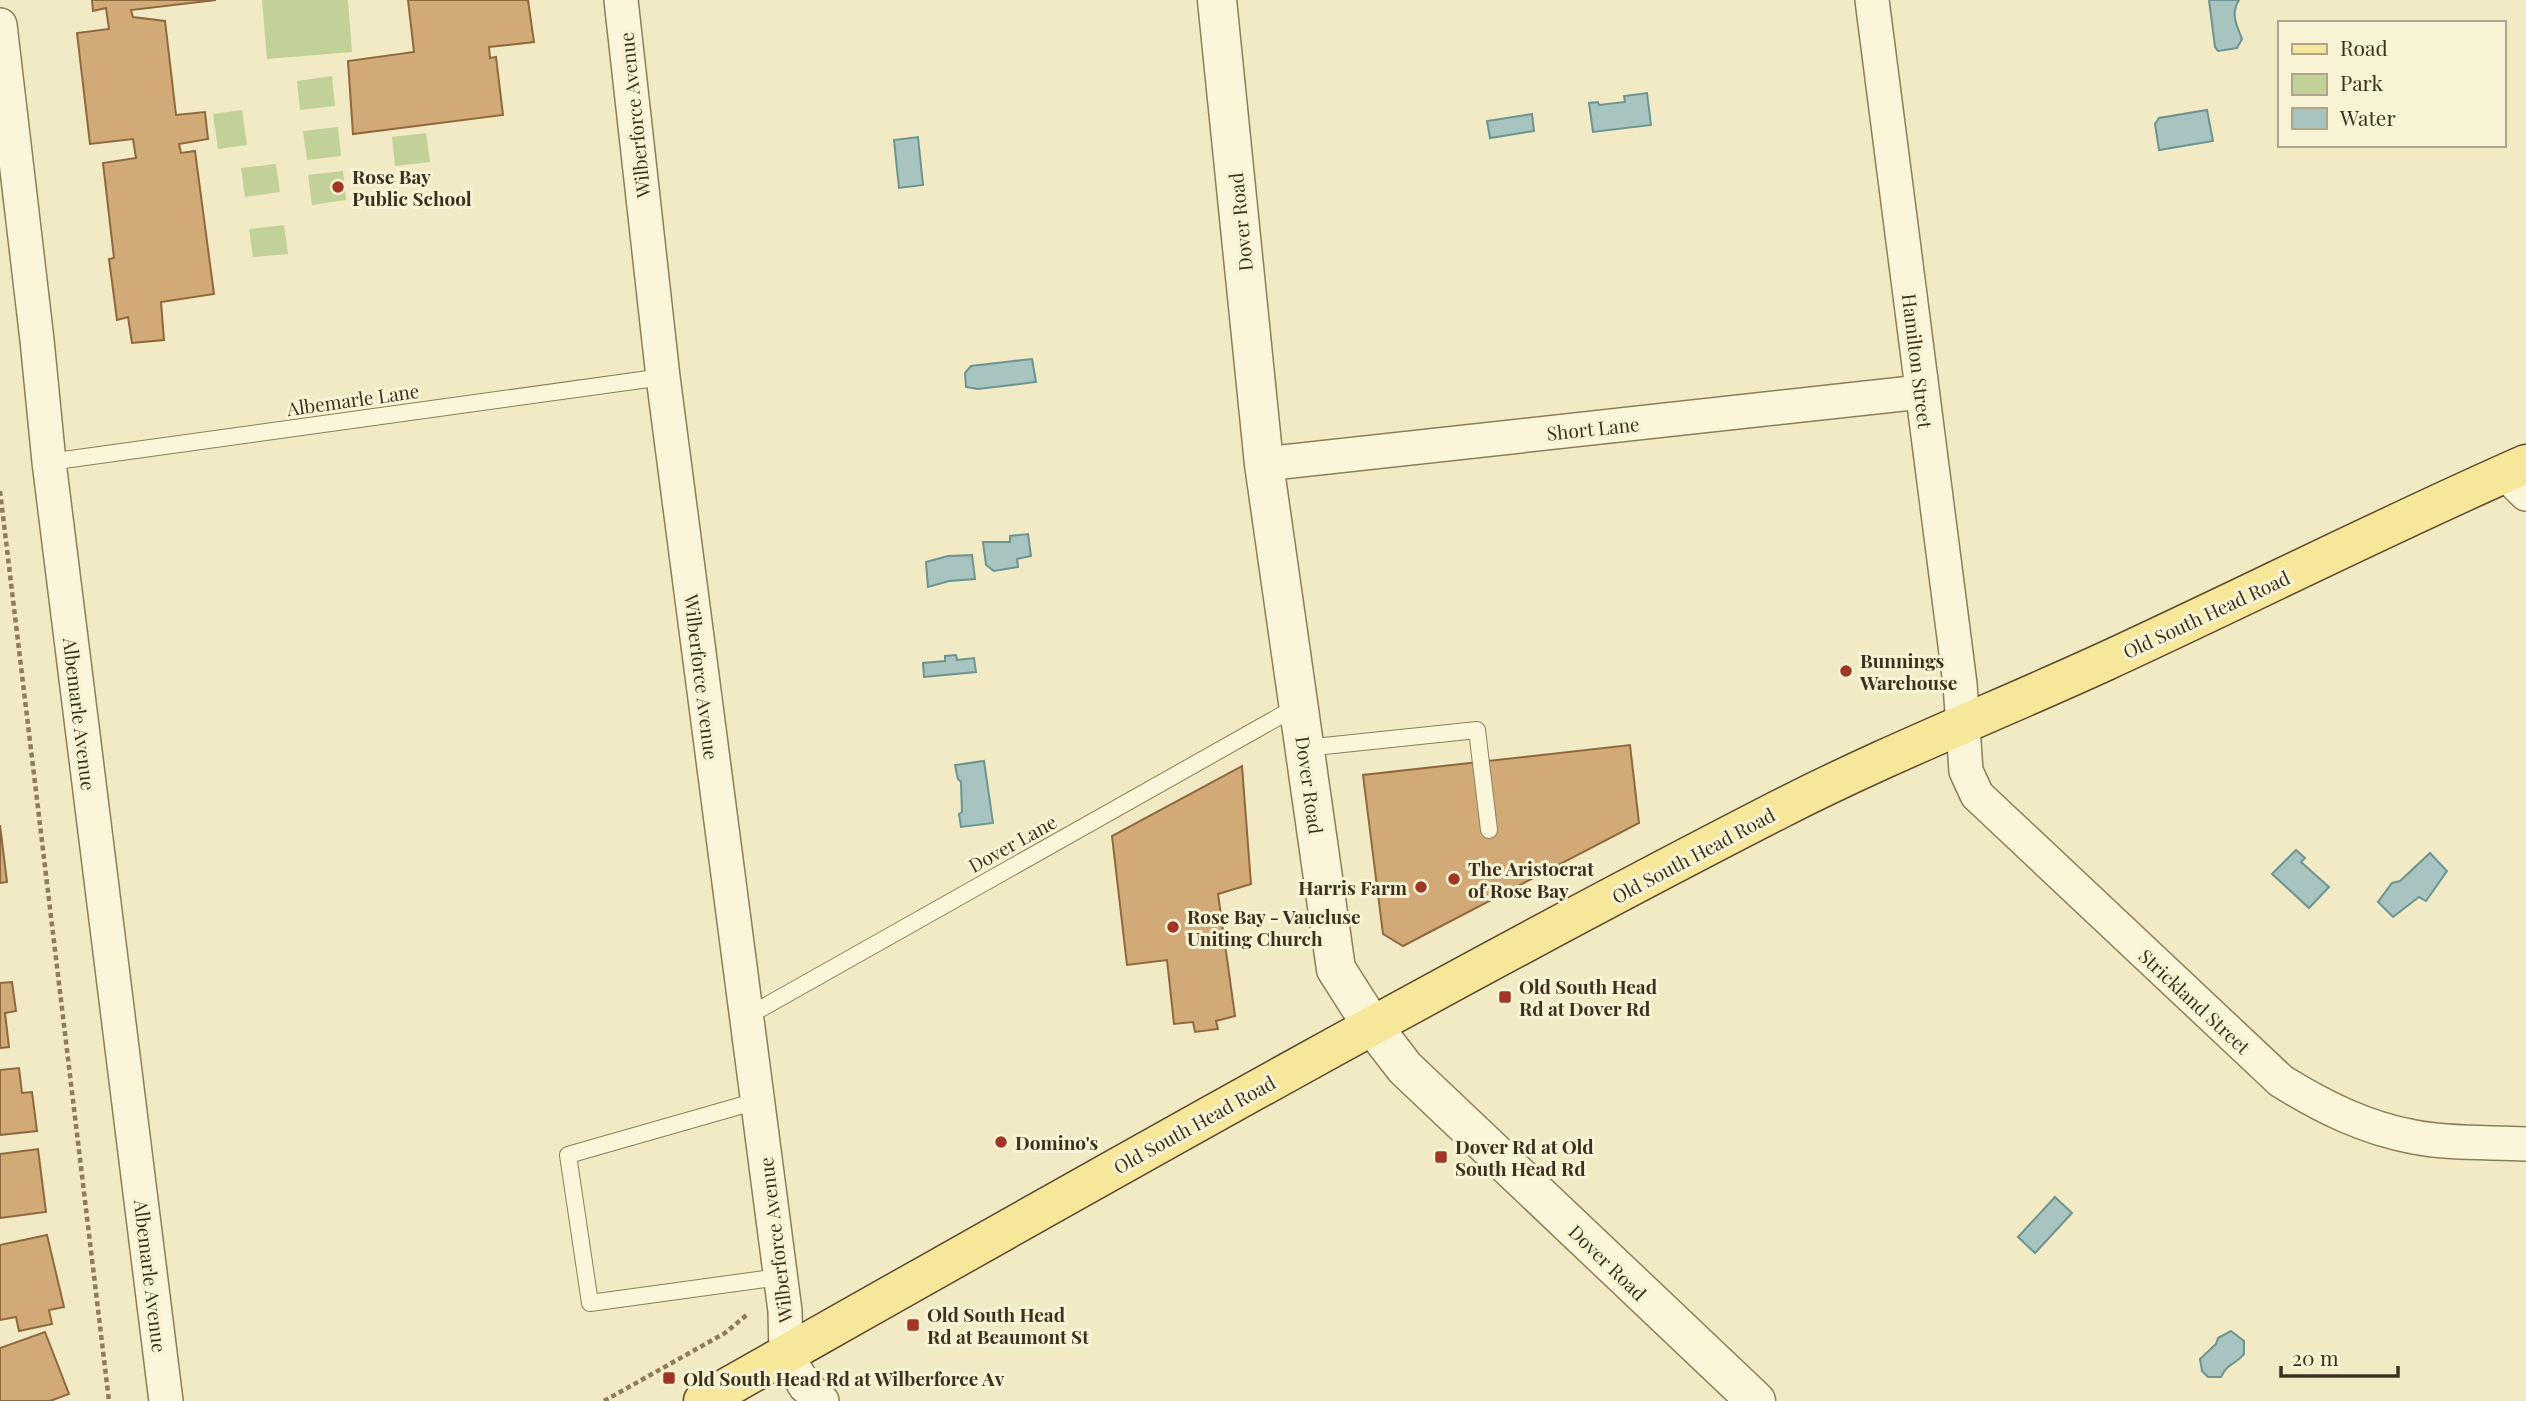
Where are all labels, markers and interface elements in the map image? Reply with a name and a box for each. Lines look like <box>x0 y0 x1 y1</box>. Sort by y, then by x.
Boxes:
legend <box>2278 21 2505 147</box>
street label: Wilberforce Avenue <box>612 31 656 200</box>
text: Road <box>2340 33 2388 61</box>
text: Park <box>2340 68 2384 96</box>
text: Water <box>2339 103 2396 131</box>
place label: Rose Bay Public School <box>352 163 472 211</box>
street label: Dover Road <box>1222 172 1258 272</box>
marker: Rose Bay Public School <box>330 179 346 195</box>
street label: Hamilton Street <box>1897 292 1939 430</box>
street label: Albemarle Lane <box>284 377 421 421</box>
street label: Short Lane <box>1545 410 1641 446</box>
street label: Old South Head Road <box>2118 564 2294 664</box>
street label: Wilberforce Avenue <box>679 592 725 761</box>
street label: Albemarle Avenue <box>58 635 102 792</box>
place label: Bunnings Warehouse <box>1859 647 1957 695</box>
marker: Bunnings Warehouse <box>1838 663 1854 679</box>
street label: Dover Road <box>1290 734 1330 836</box>
street label: Old South Head Road <box>1607 801 1779 909</box>
street label: Dover Lane <box>963 808 1061 878</box>
place label: The Aristocrat of Rose Bay <box>1468 855 1594 903</box>
marker: The Aristocrat of Rose Bay <box>1446 871 1462 887</box>
place label: Harris Farm <box>1298 874 1407 900</box>
marker: Harris Farm <box>1413 879 1429 895</box>
place label: Rose Bay - Vaucluse Uniting Church <box>1187 903 1361 951</box>
marker: Rose Bay - Vaucluse Uniting Church <box>1165 919 1181 935</box>
street label: Strickland Street <box>2134 943 2256 1060</box>
place label: Old South Head Rd at Dover Rd <box>1519 973 1658 1021</box>
marker: Old South Head Rd at Dover Rd <box>1497 989 1513 1005</box>
street label: Old South Head Road <box>1108 1069 1280 1179</box>
place label: Domino's <box>1015 1129 1098 1155</box>
place label: Dover Rd at Old South Head Rd <box>1455 1133 1594 1181</box>
marker: Domino's <box>993 1134 1009 1150</box>
marker: Dover Rd at Old South Head Rd <box>1433 1149 1449 1165</box>
street label: Wilberforce Avenue <box>752 1156 798 1325</box>
street label: Albemarle Avenue <box>129 1197 173 1354</box>
street label: Dover Road <box>1563 1218 1653 1306</box>
place label: Old South Head Rd at Beaumont St <box>927 1301 1089 1349</box>
marker: Old South Head Rd at Beaumont St <box>905 1317 921 1333</box>
scale bar <box>2281 1334 2398 1378</box>
text: 20 m <box>2292 1343 2339 1371</box>
place label: Old South Head Rd at Wilberforce Av <box>683 1365 1005 1391</box>
marker: Old South Head Rd at Wilberforce Av <box>661 1370 677 1386</box>

